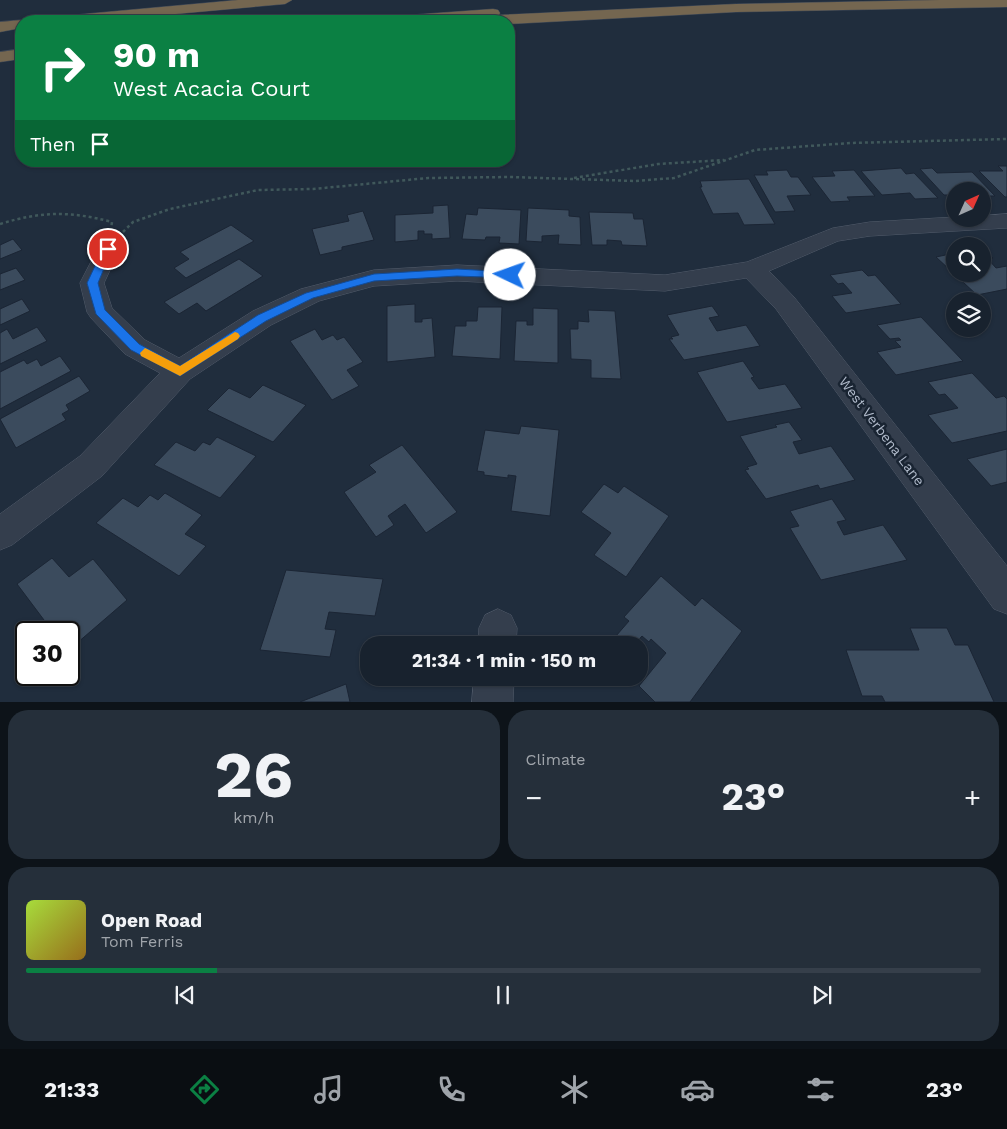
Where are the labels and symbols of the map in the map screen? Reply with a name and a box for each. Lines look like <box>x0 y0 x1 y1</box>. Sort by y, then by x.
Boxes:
north arrow <box>946 182 991 228</box>
pin <box>87 228 129 270</box>
position arrow <box>483 248 535 300</box>
street label: West Verbena Lane <box>836 374 928 488</box>
speed limit sign: 30 <box>15 621 80 686</box>

